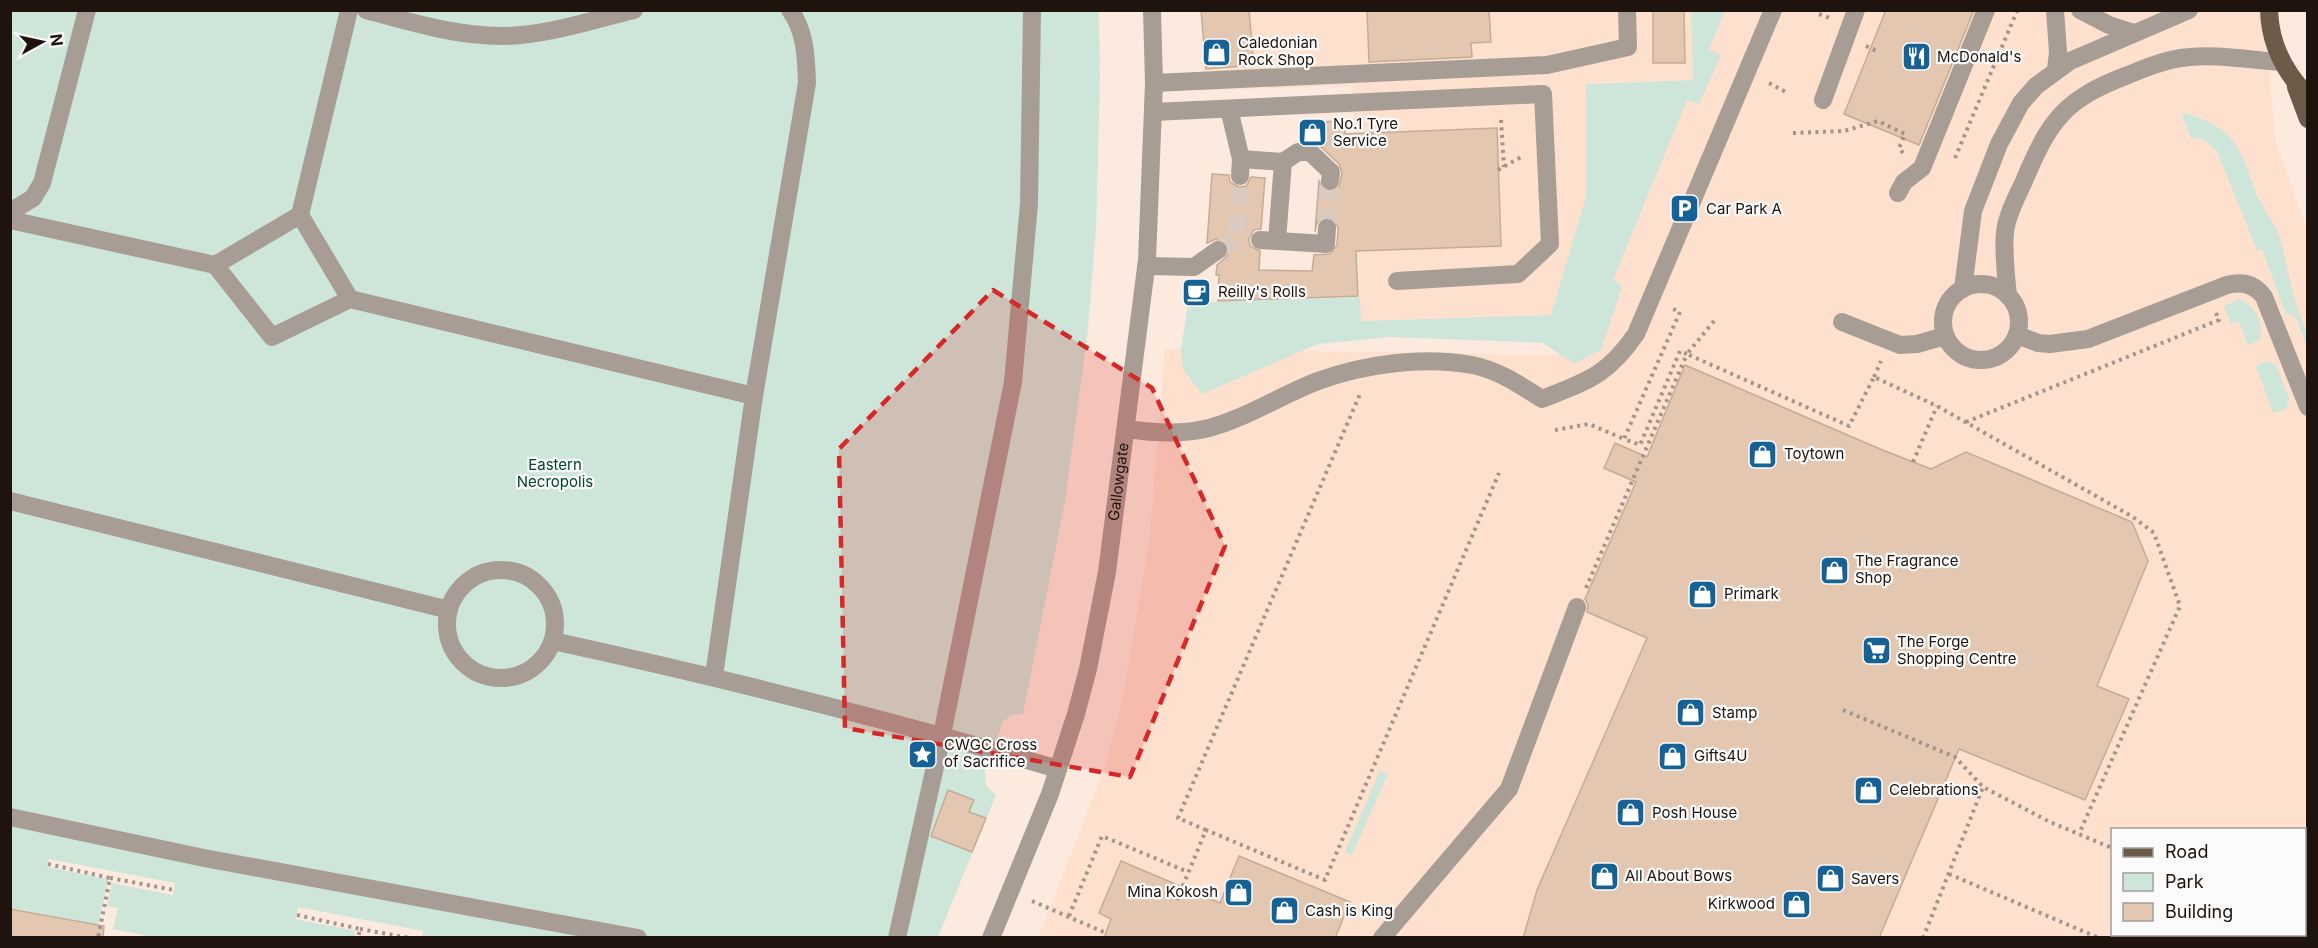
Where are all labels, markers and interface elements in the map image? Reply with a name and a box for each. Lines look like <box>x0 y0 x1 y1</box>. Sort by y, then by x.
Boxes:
north arrow <box>12 12 72 72</box>
text: N <box>46 32 68 47</box>
place label: Caledonian Rock Shop <box>1238 33 1318 69</box>
shop icon: Caledonian Rock Shop <box>1201 36 1233 68</box>
restaurant icon: McDonald's <box>1900 41 1932 73</box>
place label: McDonald's <box>1937 47 2022 66</box>
place label: No.1 Tyre Service <box>1333 114 1398 150</box>
shop icon: No.1 Tyre Service <box>1296 117 1328 149</box>
parking icon: Car Park A <box>1669 193 1701 225</box>
place label: Car Park A <box>1706 199 1782 218</box>
cafe icon: Reilly's Rolls <box>1181 276 1213 308</box>
place label: Reilly's Rolls <box>1218 282 1306 301</box>
shop icon: Toytown <box>1747 438 1779 470</box>
street label: Gallowgate <box>1104 442 1132 522</box>
place label: Toytown <box>1784 444 1844 463</box>
park label: Eastern Necropolis <box>517 455 593 491</box>
place label: The Fragrance Shop <box>1855 551 1958 587</box>
shop icon: The Fragrance Shop <box>1818 554 1850 586</box>
shop icon: Primark <box>1687 578 1719 610</box>
place label: Primark <box>1724 584 1780 603</box>
place label: The Forge Shopping Centre <box>1897 632 2016 668</box>
supermarket icon: The Forge Shopping Centre <box>1860 635 1892 667</box>
shop icon: Stamp <box>1675 697 1707 729</box>
place label: Stamp <box>1712 703 1757 722</box>
place label: CWGC Cross of Sacrifice <box>944 735 1037 771</box>
place icon: CWGC Cross of Sacrifice <box>907 738 939 770</box>
shop icon: Gifts4U <box>1657 740 1689 772</box>
place label: Gifts4U <box>1694 746 1747 765</box>
shop icon: Celebrations <box>1852 774 1884 806</box>
place label: Celebrations <box>1889 780 1979 799</box>
shop icon: Posh House <box>1615 797 1647 829</box>
place label: Posh House <box>1652 803 1737 822</box>
legend <box>2111 828 2306 936</box>
text: Road <box>2165 841 2208 862</box>
shop icon: All About Bows <box>1588 860 1620 892</box>
shop icon: Savers <box>1814 863 1846 895</box>
place label: All About Bows <box>1625 866 1732 885</box>
place label: Savers <box>1851 869 1899 888</box>
text: Park <box>2165 871 2204 892</box>
shop icon: Mina Kokosh <box>1223 876 1255 908</box>
place label: Mina Kokosh <box>1127 882 1218 901</box>
shop icon: Kirkwood <box>1780 888 1812 920</box>
place label: Kirkwood <box>1708 894 1775 913</box>
shop icon: Cash is King <box>1268 895 1300 927</box>
place label: Cash is King <box>1305 901 1393 920</box>
text: Building <box>2165 901 2233 922</box>

